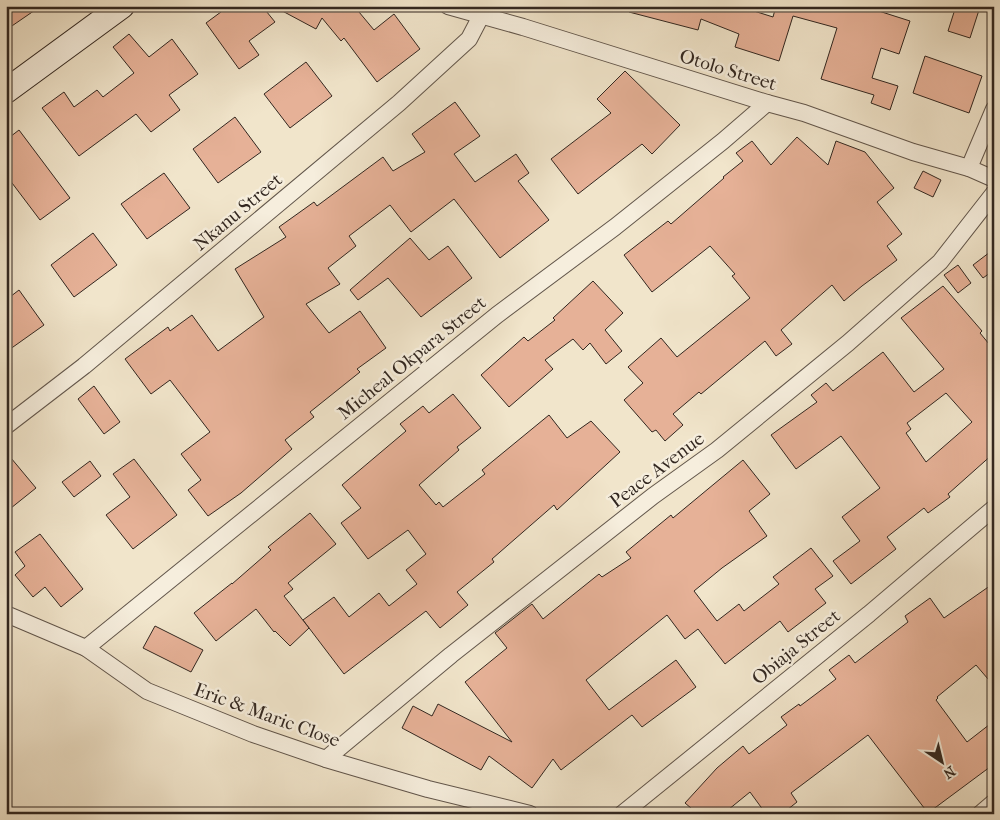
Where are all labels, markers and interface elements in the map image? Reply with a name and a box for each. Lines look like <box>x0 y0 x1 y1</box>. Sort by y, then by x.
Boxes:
street label: Otolo Street <box>677 45 779 95</box>
street label: Nkanu Street <box>189 168 287 255</box>
street label: Micheal Okpara Street <box>334 291 491 425</box>
street label: Peace Avenue <box>605 427 709 513</box>
street label: Obiaja Street <box>747 605 845 689</box>
street label: Eric & Maric Close <box>191 678 343 752</box>
north arrow <box>918 738 968 788</box>
text: N <box>940 762 958 782</box>

